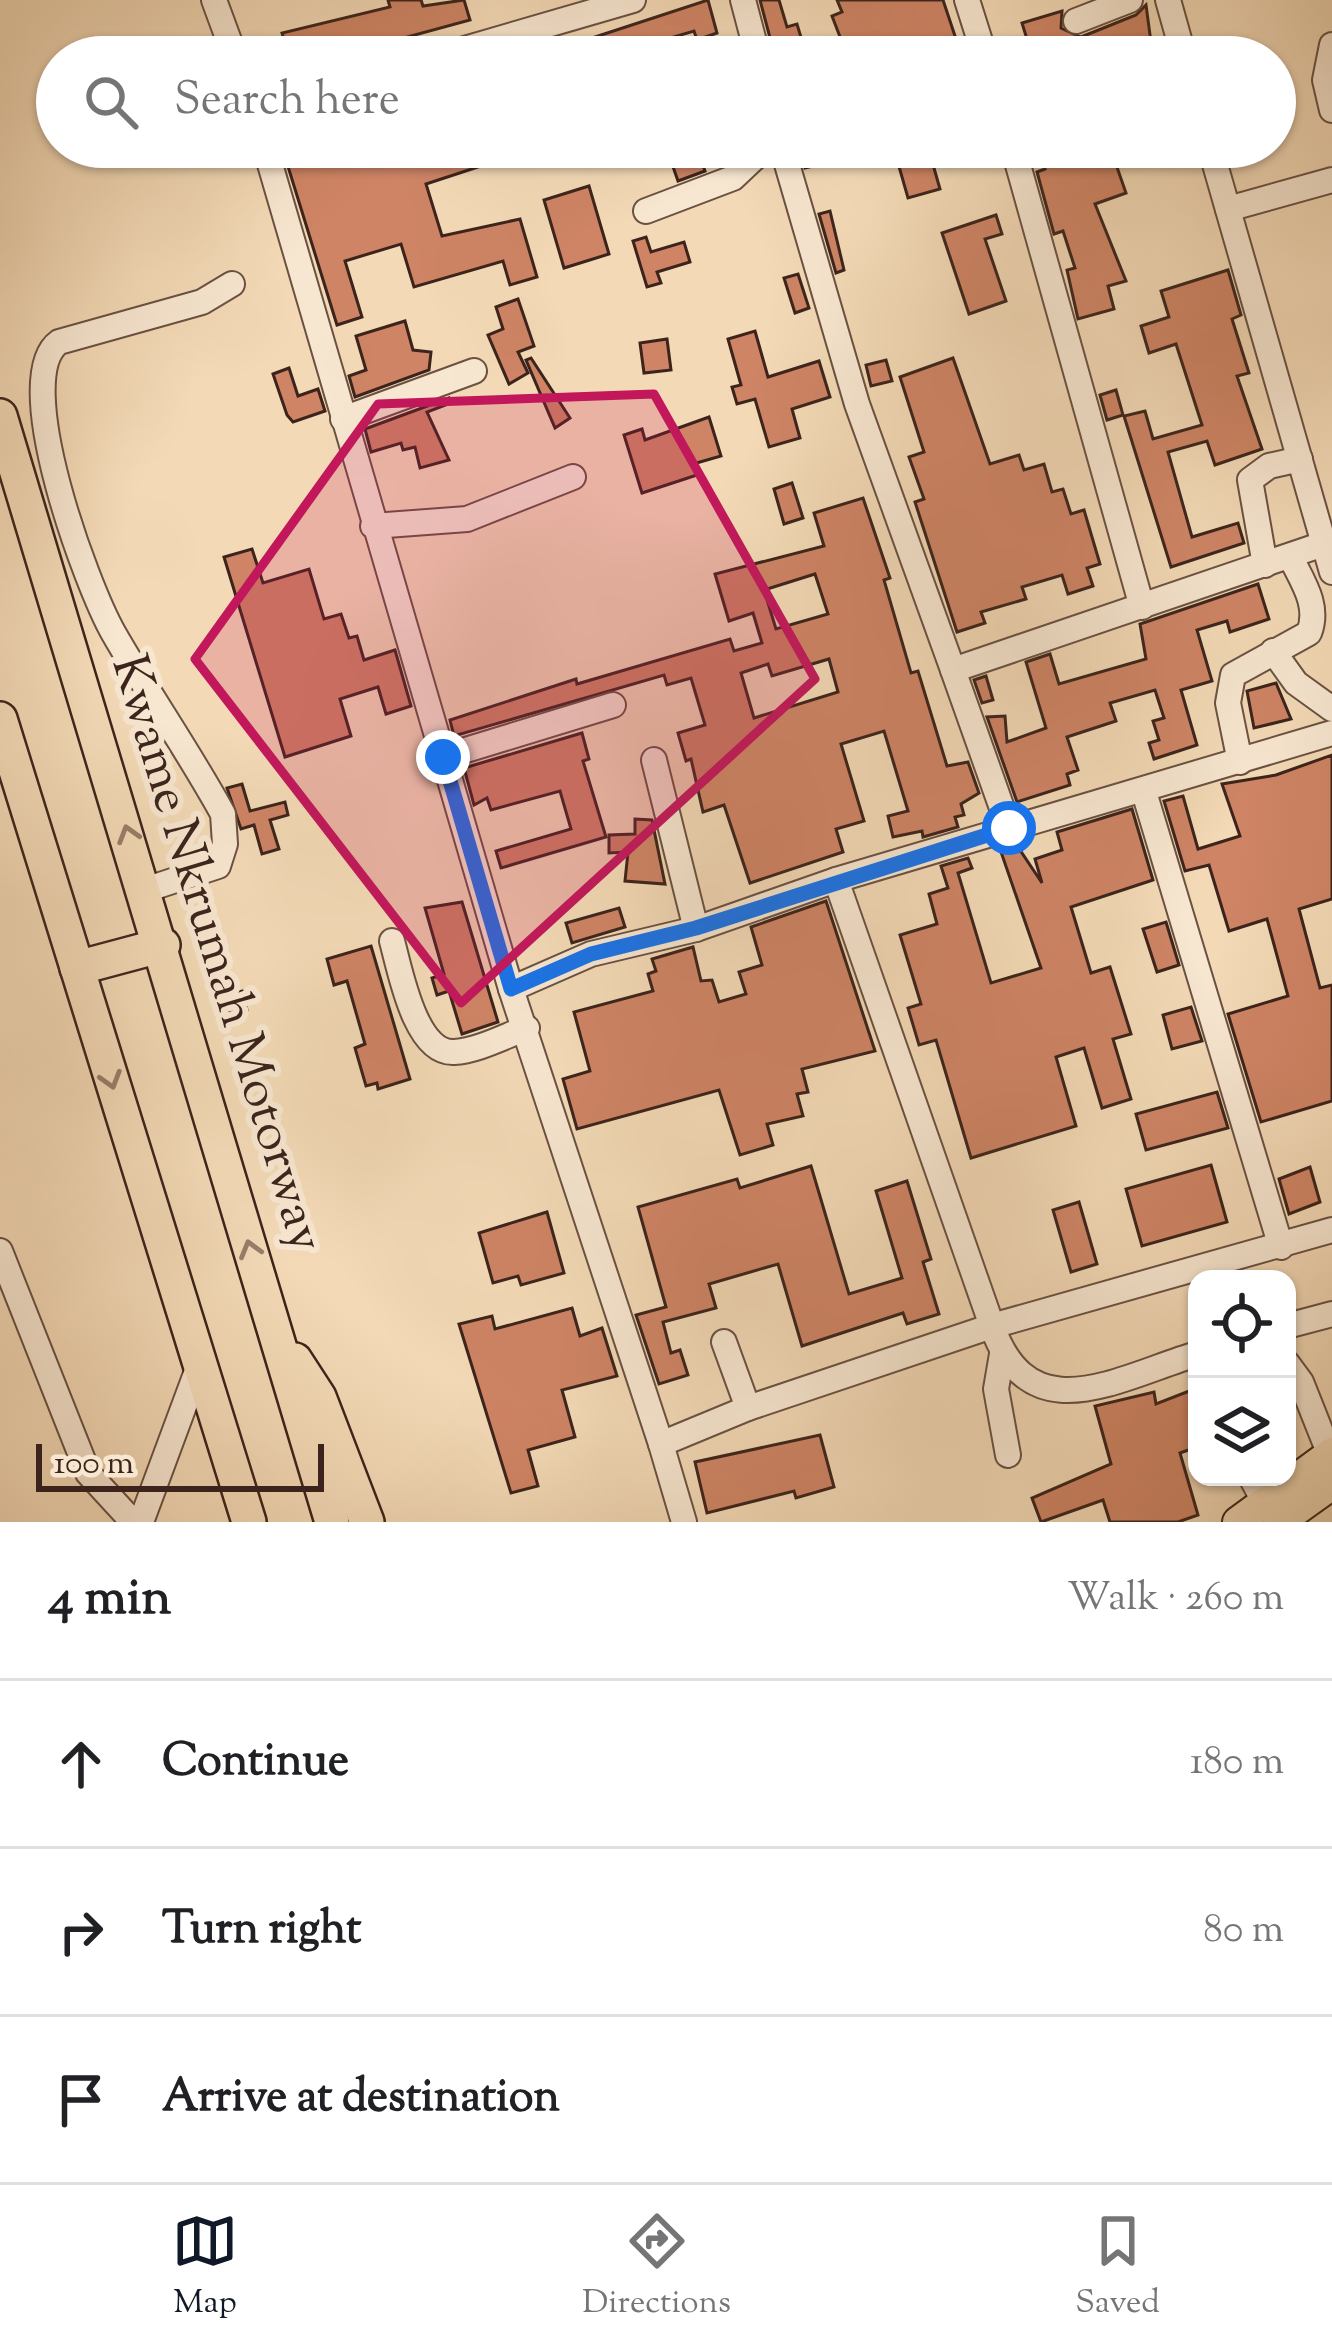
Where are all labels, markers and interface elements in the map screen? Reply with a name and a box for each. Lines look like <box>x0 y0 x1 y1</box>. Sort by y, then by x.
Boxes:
search box <box>36 36 1296 168</box>
icon: search <box>78 69 144 135</box>
text: Search here <box>174 70 400 135</box>
street label: Kwame Nkrumah Motorway <box>89 647 341 1261</box>
route end <box>416 730 470 784</box>
route start <box>982 801 1036 855</box>
one-way arrow <box>117 824 142 845</box>
one-way arrow <box>97 1069 122 1090</box>
one-way arrow <box>240 1239 265 1260</box>
map controls <box>1188 1270 1296 1486</box>
button: locate <box>1188 1270 1296 1378</box>
button: layers <box>1188 1378 1296 1486</box>
scale bar <box>36 1438 324 1491</box>
text: 100 m <box>54 1441 134 1489</box>
text: 4 min <box>48 1564 171 1637</box>
text: Walk · 260 m <box>1067 1572 1284 1628</box>
icon: ahead <box>48 1731 114 1797</box>
text: Continue <box>162 1731 349 1796</box>
text: 180 m <box>1190 1736 1284 1792</box>
icon: right <box>48 1899 114 1965</box>
text: Turn right <box>162 1899 361 1964</box>
text: 80 m <box>1203 1904 1284 1960</box>
icon: arrive <box>48 2067 114 2133</box>
text: Arrive at destination <box>162 2067 560 2132</box>
tab: Map <box>172 2208 238 2328</box>
tab: Directions <box>582 2208 731 2328</box>
tab: Saved <box>1075 2208 1160 2328</box>

